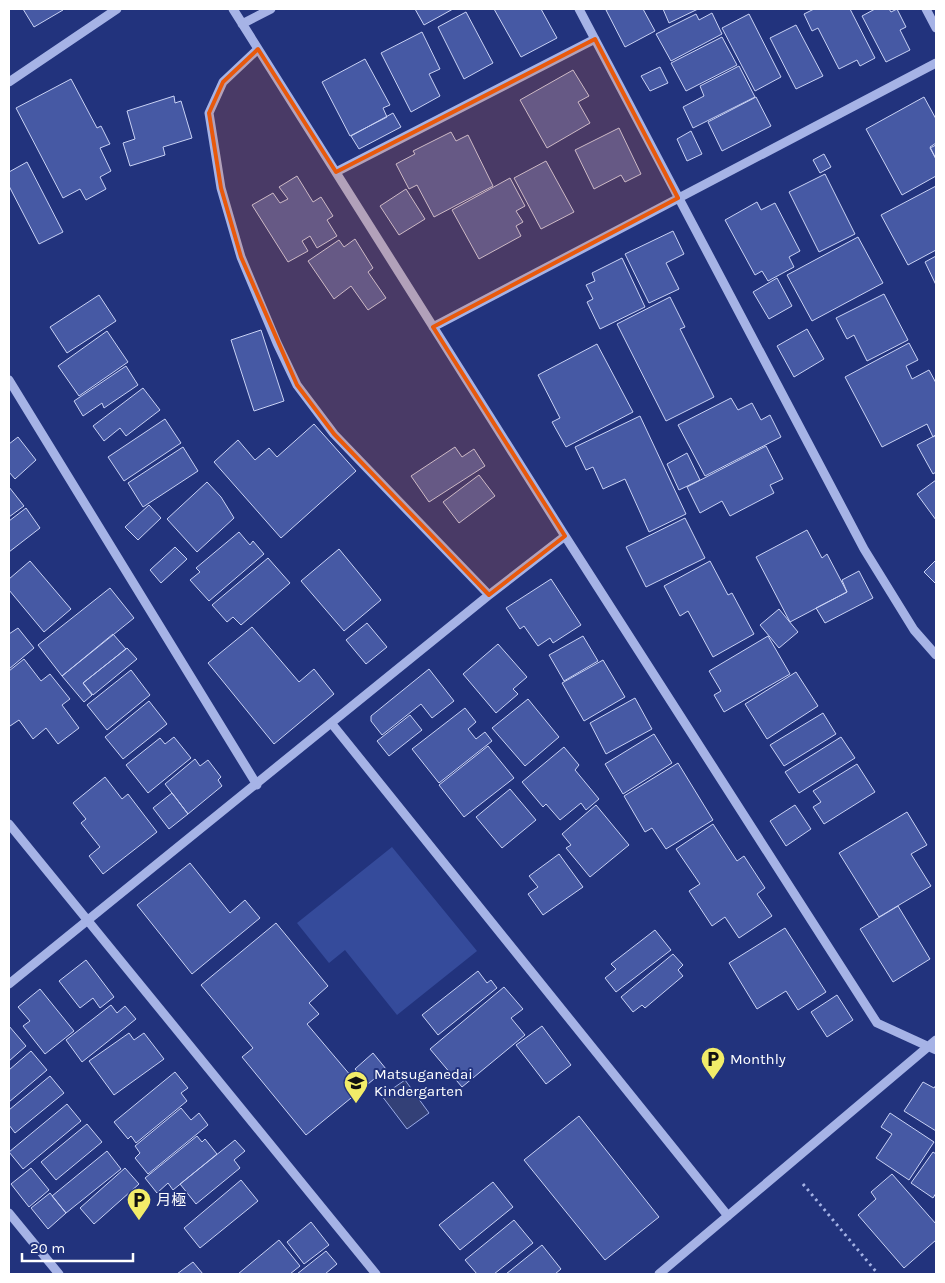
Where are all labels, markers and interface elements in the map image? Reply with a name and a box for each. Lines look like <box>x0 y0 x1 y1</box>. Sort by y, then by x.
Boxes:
parking icon: Monthly <box>700 1046 726 1080</box>
place label: Monthly <box>730 1050 786 1068</box>
place label: Matsuganedai Kindergarten <box>374 1065 473 1100</box>
school or university icon: Matsuganedai Kindergarten <box>343 1070 369 1104</box>
parking icon: 月極 <box>126 1187 152 1221</box>
place label: 月極 <box>156 1191 186 1209</box>
scale bar <box>22 1230 134 1262</box>
text: 20 m <box>30 1239 65 1257</box>

